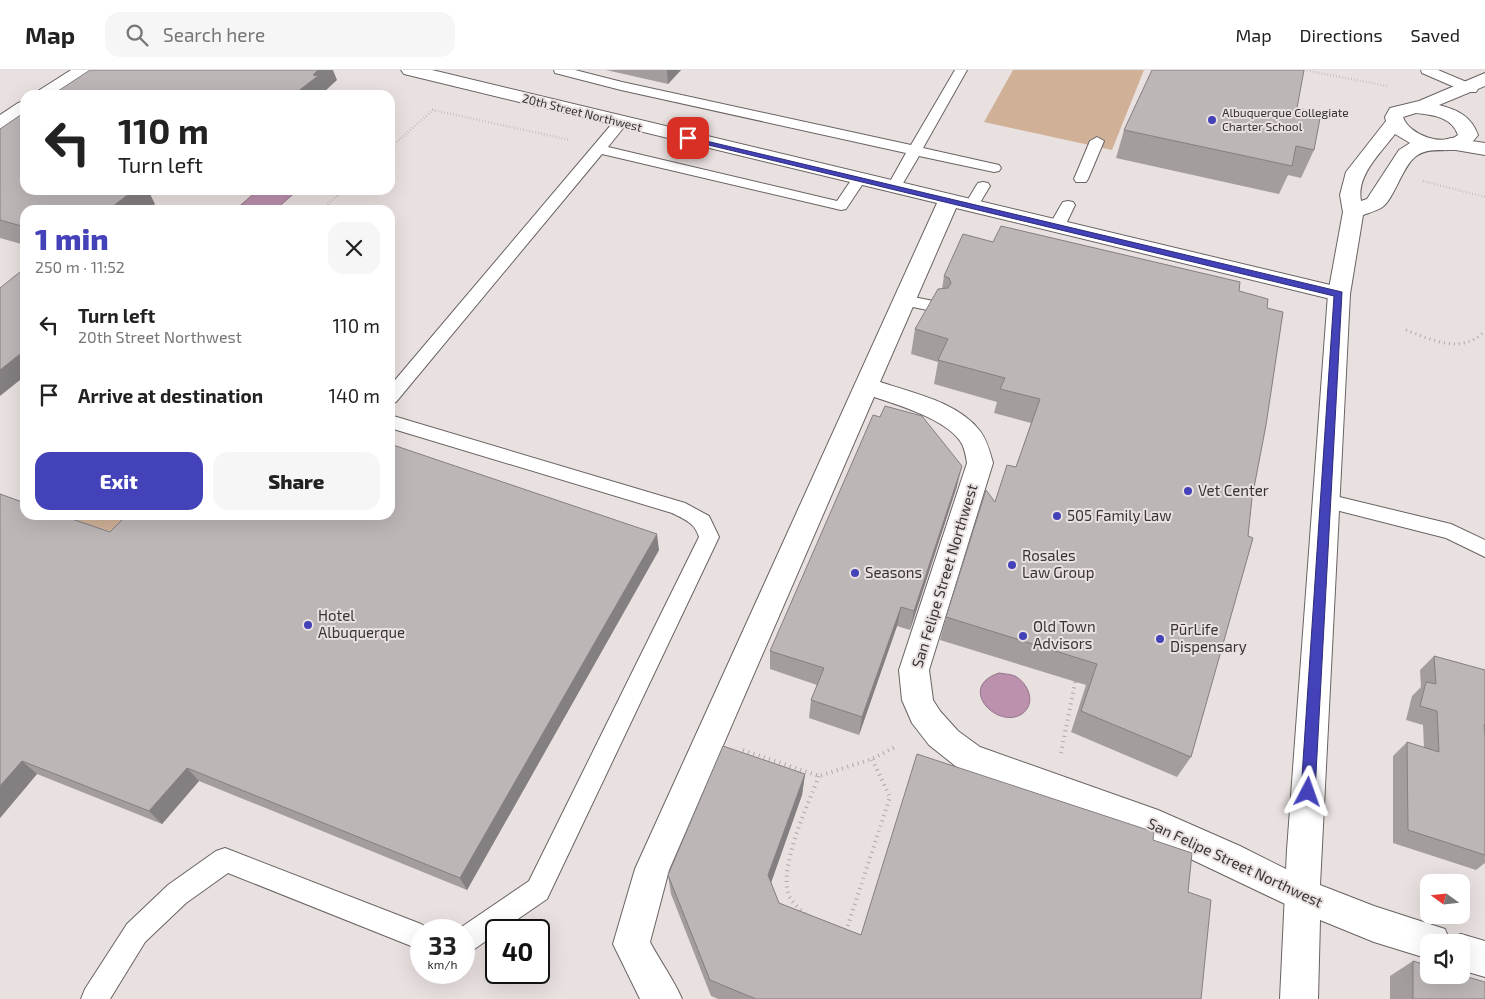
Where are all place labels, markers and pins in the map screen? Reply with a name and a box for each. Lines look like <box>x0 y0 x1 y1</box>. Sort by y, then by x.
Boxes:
place label: Albuquerque Collegiate Charter School <box>1222 105 1349 133</box>
marker: Albuquerque Collegiate Charter School <box>1206 114 1218 126</box>
pin <box>667 117 709 159</box>
place label: Vet Center <box>1198 481 1269 499</box>
marker: Vet Center <box>1182 485 1194 497</box>
place label: 505 Family Law <box>1067 506 1172 524</box>
marker: 505 Family Law <box>1051 510 1063 522</box>
place label: Rosales Law Group <box>1022 546 1094 581</box>
marker: Rosales Law Group <box>1006 559 1018 571</box>
place label: Seasons <box>865 563 922 581</box>
marker: Seasons <box>849 567 861 579</box>
place label: Hotel Albuquerque <box>318 606 405 641</box>
place label: Old Town Advisors <box>1033 617 1096 652</box>
marker: Hotel Albuquerque <box>302 619 314 631</box>
place label: PūrLife Dispensary <box>1170 620 1247 655</box>
marker: Old Town Advisors <box>1017 630 1029 642</box>
marker: PūrLife Dispensary <box>1154 633 1166 645</box>

